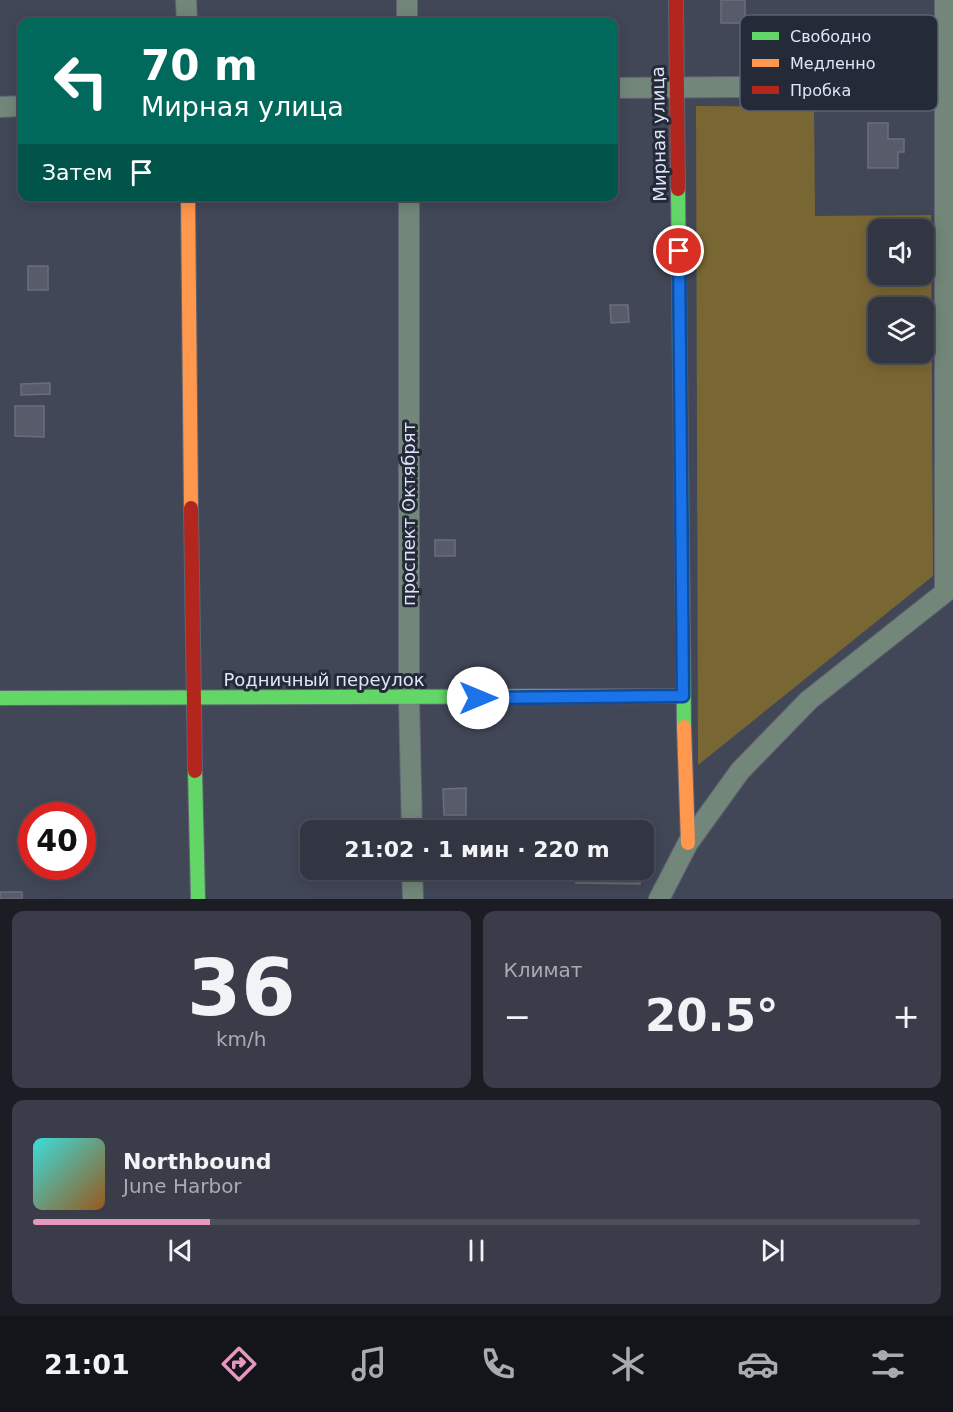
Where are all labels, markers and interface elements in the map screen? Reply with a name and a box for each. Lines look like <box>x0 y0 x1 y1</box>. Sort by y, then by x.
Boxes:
legend <box>740 15 938 111</box>
text: Свободно <box>790 27 871 46</box>
text: 70 m <box>141 41 258 90</box>
icon: left <box>42 42 120 120</box>
text: Медленно <box>790 54 876 73</box>
street label: Мирная улица <box>647 66 670 202</box>
text: Пробка <box>790 81 851 100</box>
text: Мирная улица <box>141 91 344 122</box>
icon: arrive <box>125 156 158 189</box>
text: Затем <box>42 160 113 185</box>
map controls <box>868 219 934 363</box>
button: sound <box>868 219 934 285</box>
pin <box>653 225 704 276</box>
icon: arrive <box>662 234 695 267</box>
button: layers <box>868 297 934 363</box>
street label: проспект Октябрят <box>398 422 419 606</box>
position arrow <box>446 666 510 730</box>
street label: Родничный переулок <box>223 669 425 690</box>
speed limit sign: 40 <box>18 802 96 880</box>
text: 21:02 · 1 мин · 220 m <box>344 837 610 862</box>
text: 36 <box>187 943 296 1033</box>
text: Климат <box>504 958 582 982</box>
text: 20.5° <box>645 989 779 1042</box>
text: − <box>504 997 531 1036</box>
text: + <box>892 997 920 1036</box>
text: km/h <box>216 1027 266 1051</box>
text: Northbound <box>123 1149 272 1174</box>
text: June Harbor <box>123 1174 242 1198</box>
icon: previous <box>164 1234 197 1267</box>
icon: pause <box>460 1234 493 1267</box>
icon: next <box>756 1234 789 1267</box>
icon: directions <box>218 1343 260 1385</box>
icon: music <box>348 1343 390 1385</box>
icon: phone <box>477 1343 519 1385</box>
icon: climate <box>607 1343 649 1385</box>
icon: car <box>737 1343 779 1385</box>
icon: filters <box>867 1343 909 1385</box>
text: 21:01 <box>44 1349 130 1380</box>

